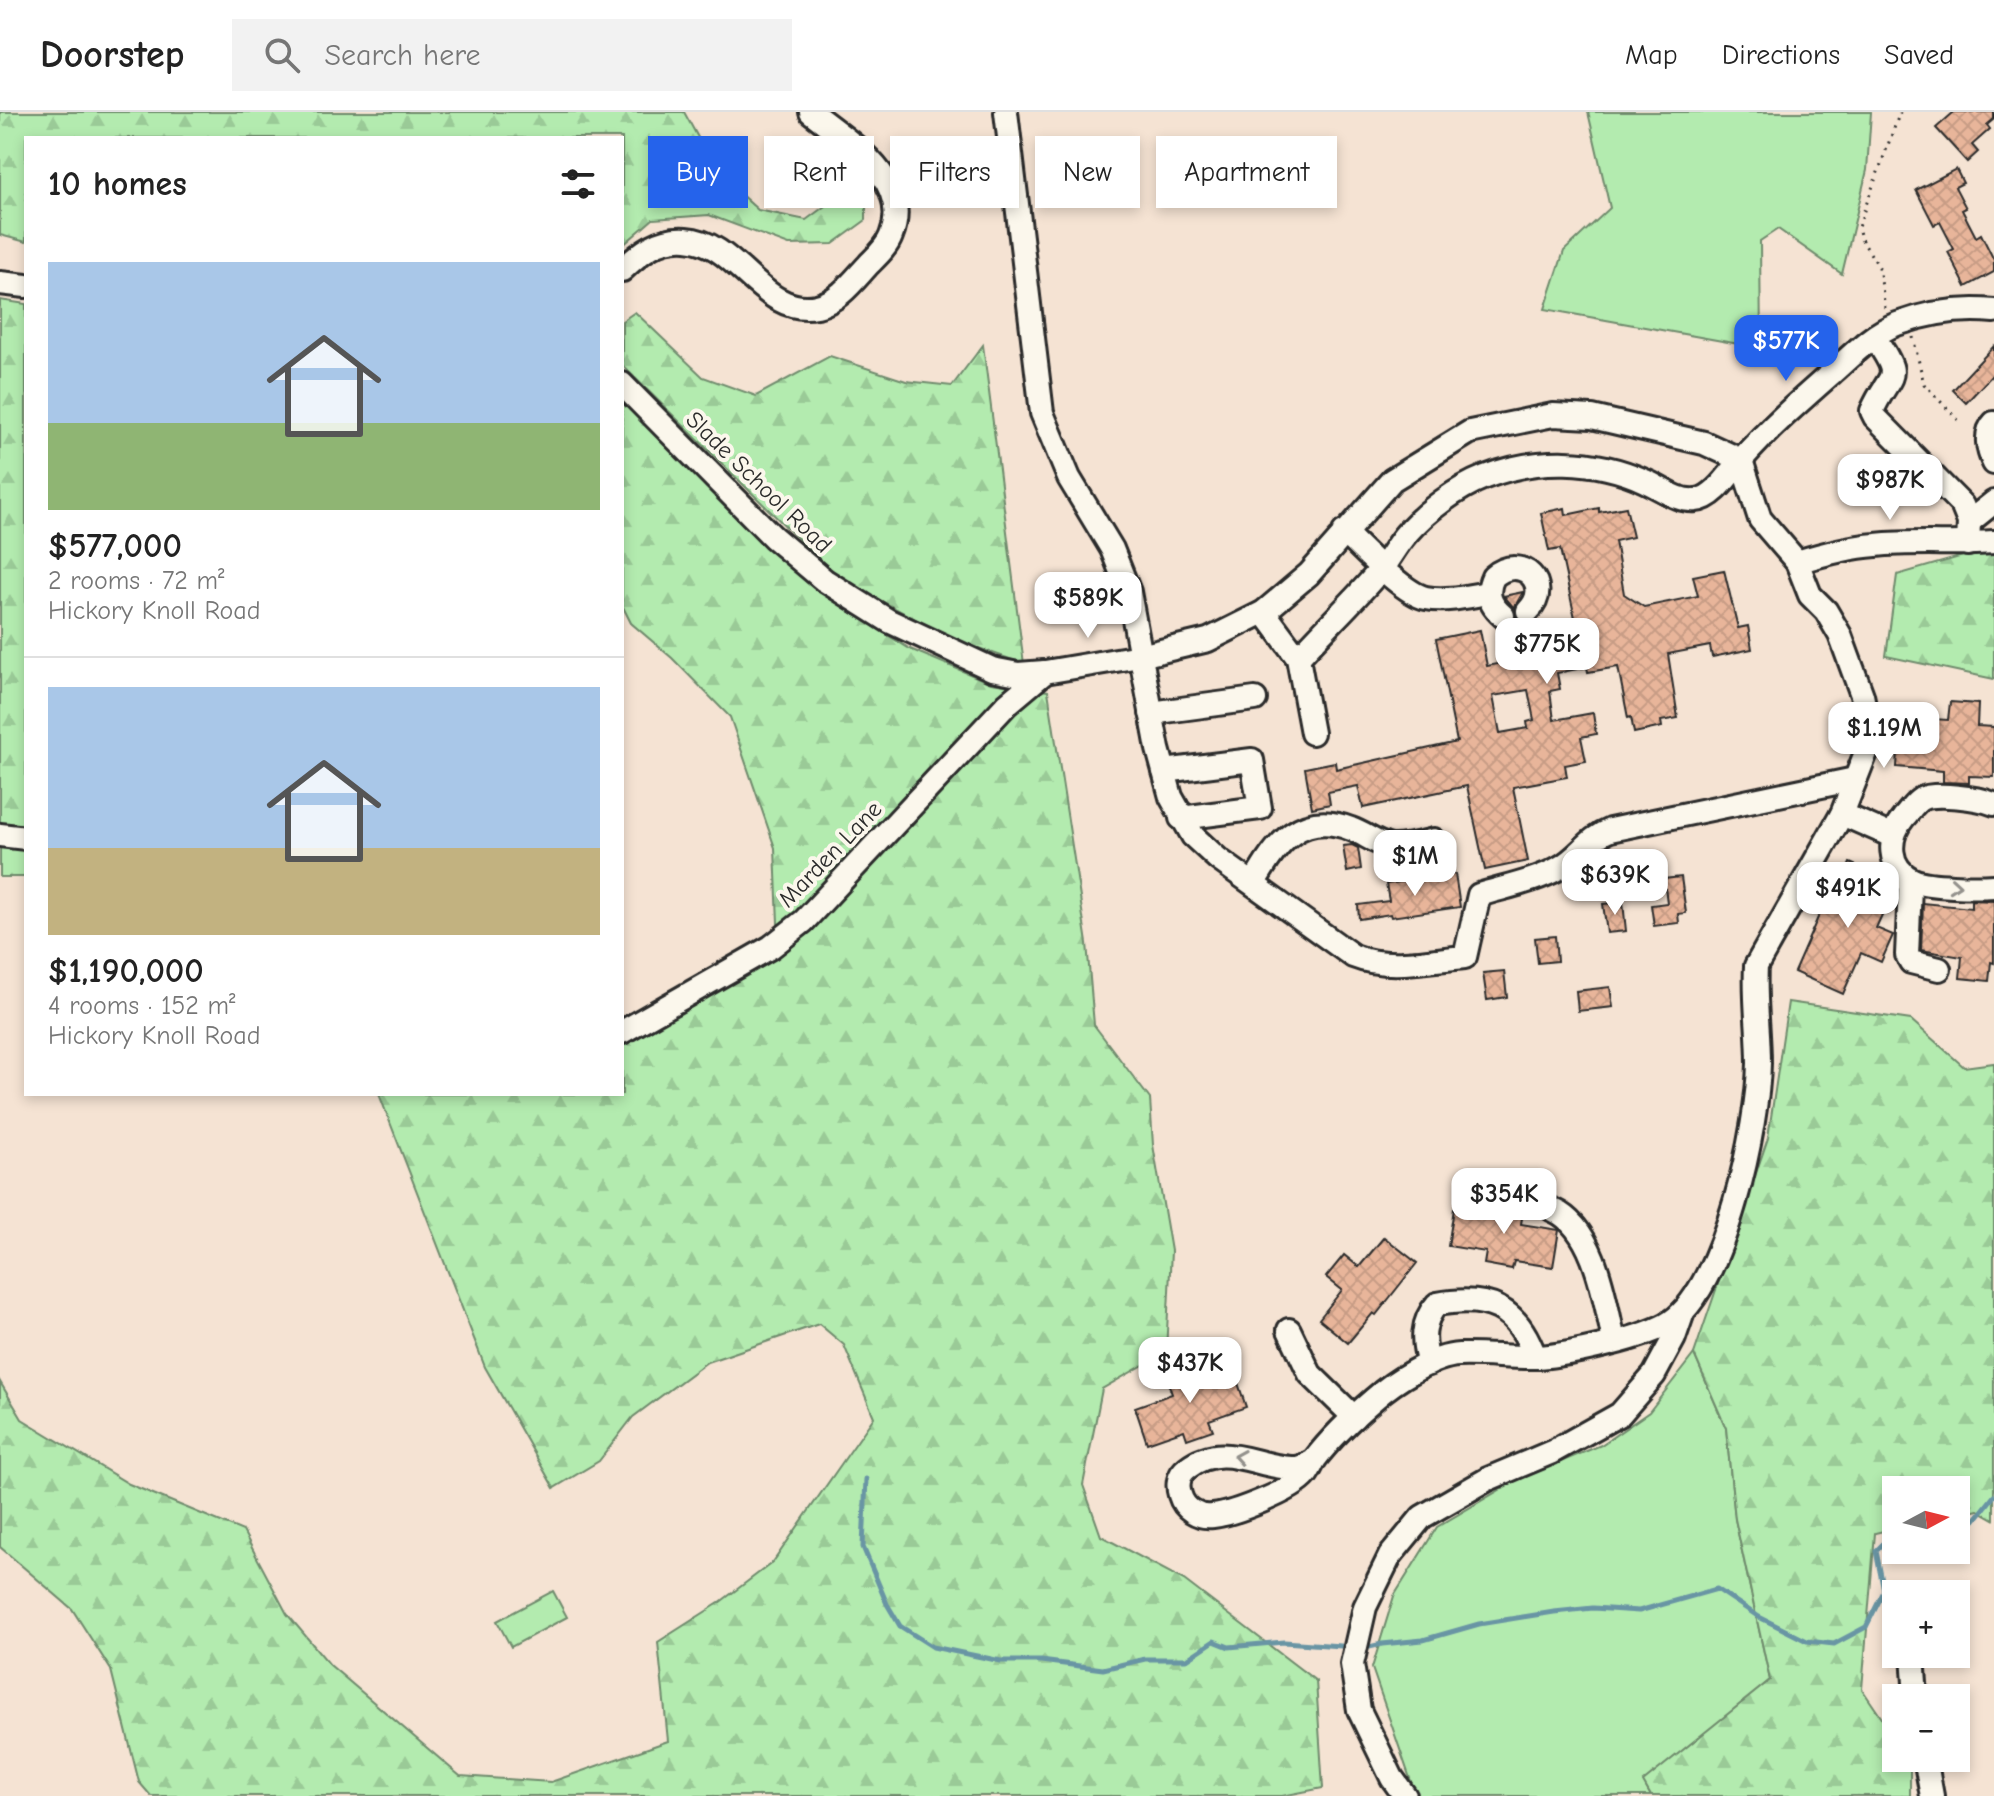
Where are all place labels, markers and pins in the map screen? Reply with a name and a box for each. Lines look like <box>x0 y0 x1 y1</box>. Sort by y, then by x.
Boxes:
pin: $577K <box>1730 315 1842 383</box>
pin: $987K <box>1834 454 1946 522</box>
pin: $589K <box>1032 572 1144 640</box>
pin: $775K <box>1491 618 1603 686</box>
pin: $1.19M <box>1819 702 1949 770</box>
pin: $1M <box>1376 830 1454 898</box>
pin: $639K <box>1559 849 1671 917</box>
pin: $491K <box>1792 862 1904 930</box>
pin: $354K <box>1448 1168 1560 1236</box>
pin: $437K <box>1134 1337 1246 1405</box>

